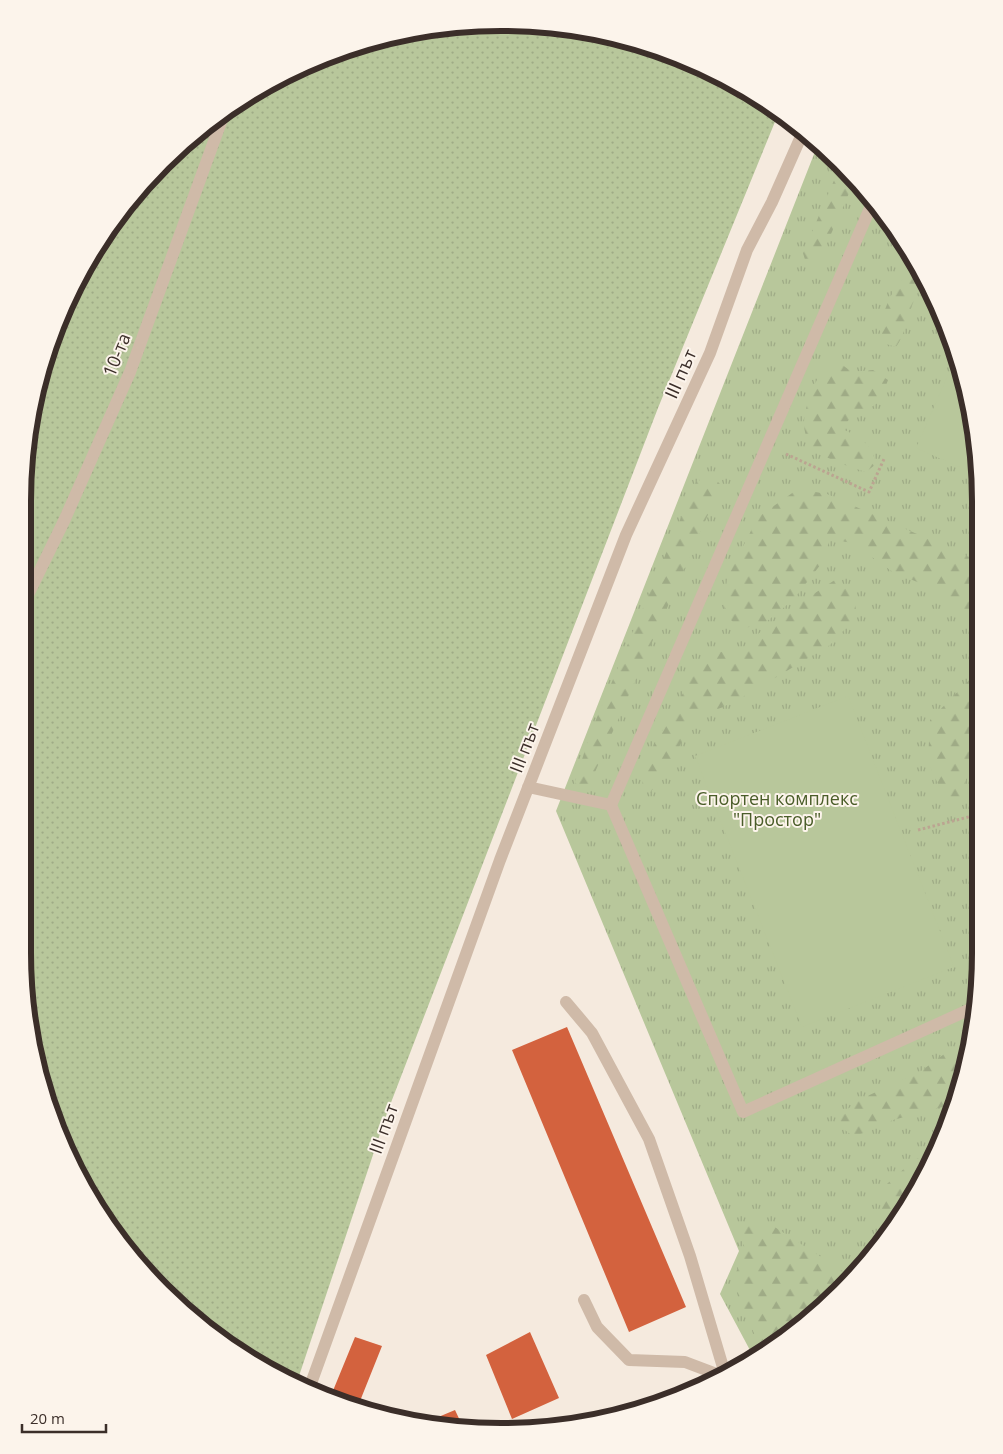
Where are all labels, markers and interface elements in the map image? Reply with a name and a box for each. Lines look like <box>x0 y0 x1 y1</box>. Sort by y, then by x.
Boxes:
street label: 10-та <box>97 329 136 380</box>
street label: ІІІ път <box>659 345 702 402</box>
street label: ІІІ път <box>504 719 545 776</box>
park label: Спортен комплекс "Простор" <box>696 786 858 831</box>
street label: ІІІ път <box>363 1100 403 1157</box>
scale bar <box>22 1402 106 1434</box>
text: 20 m <box>30 1408 65 1428</box>

